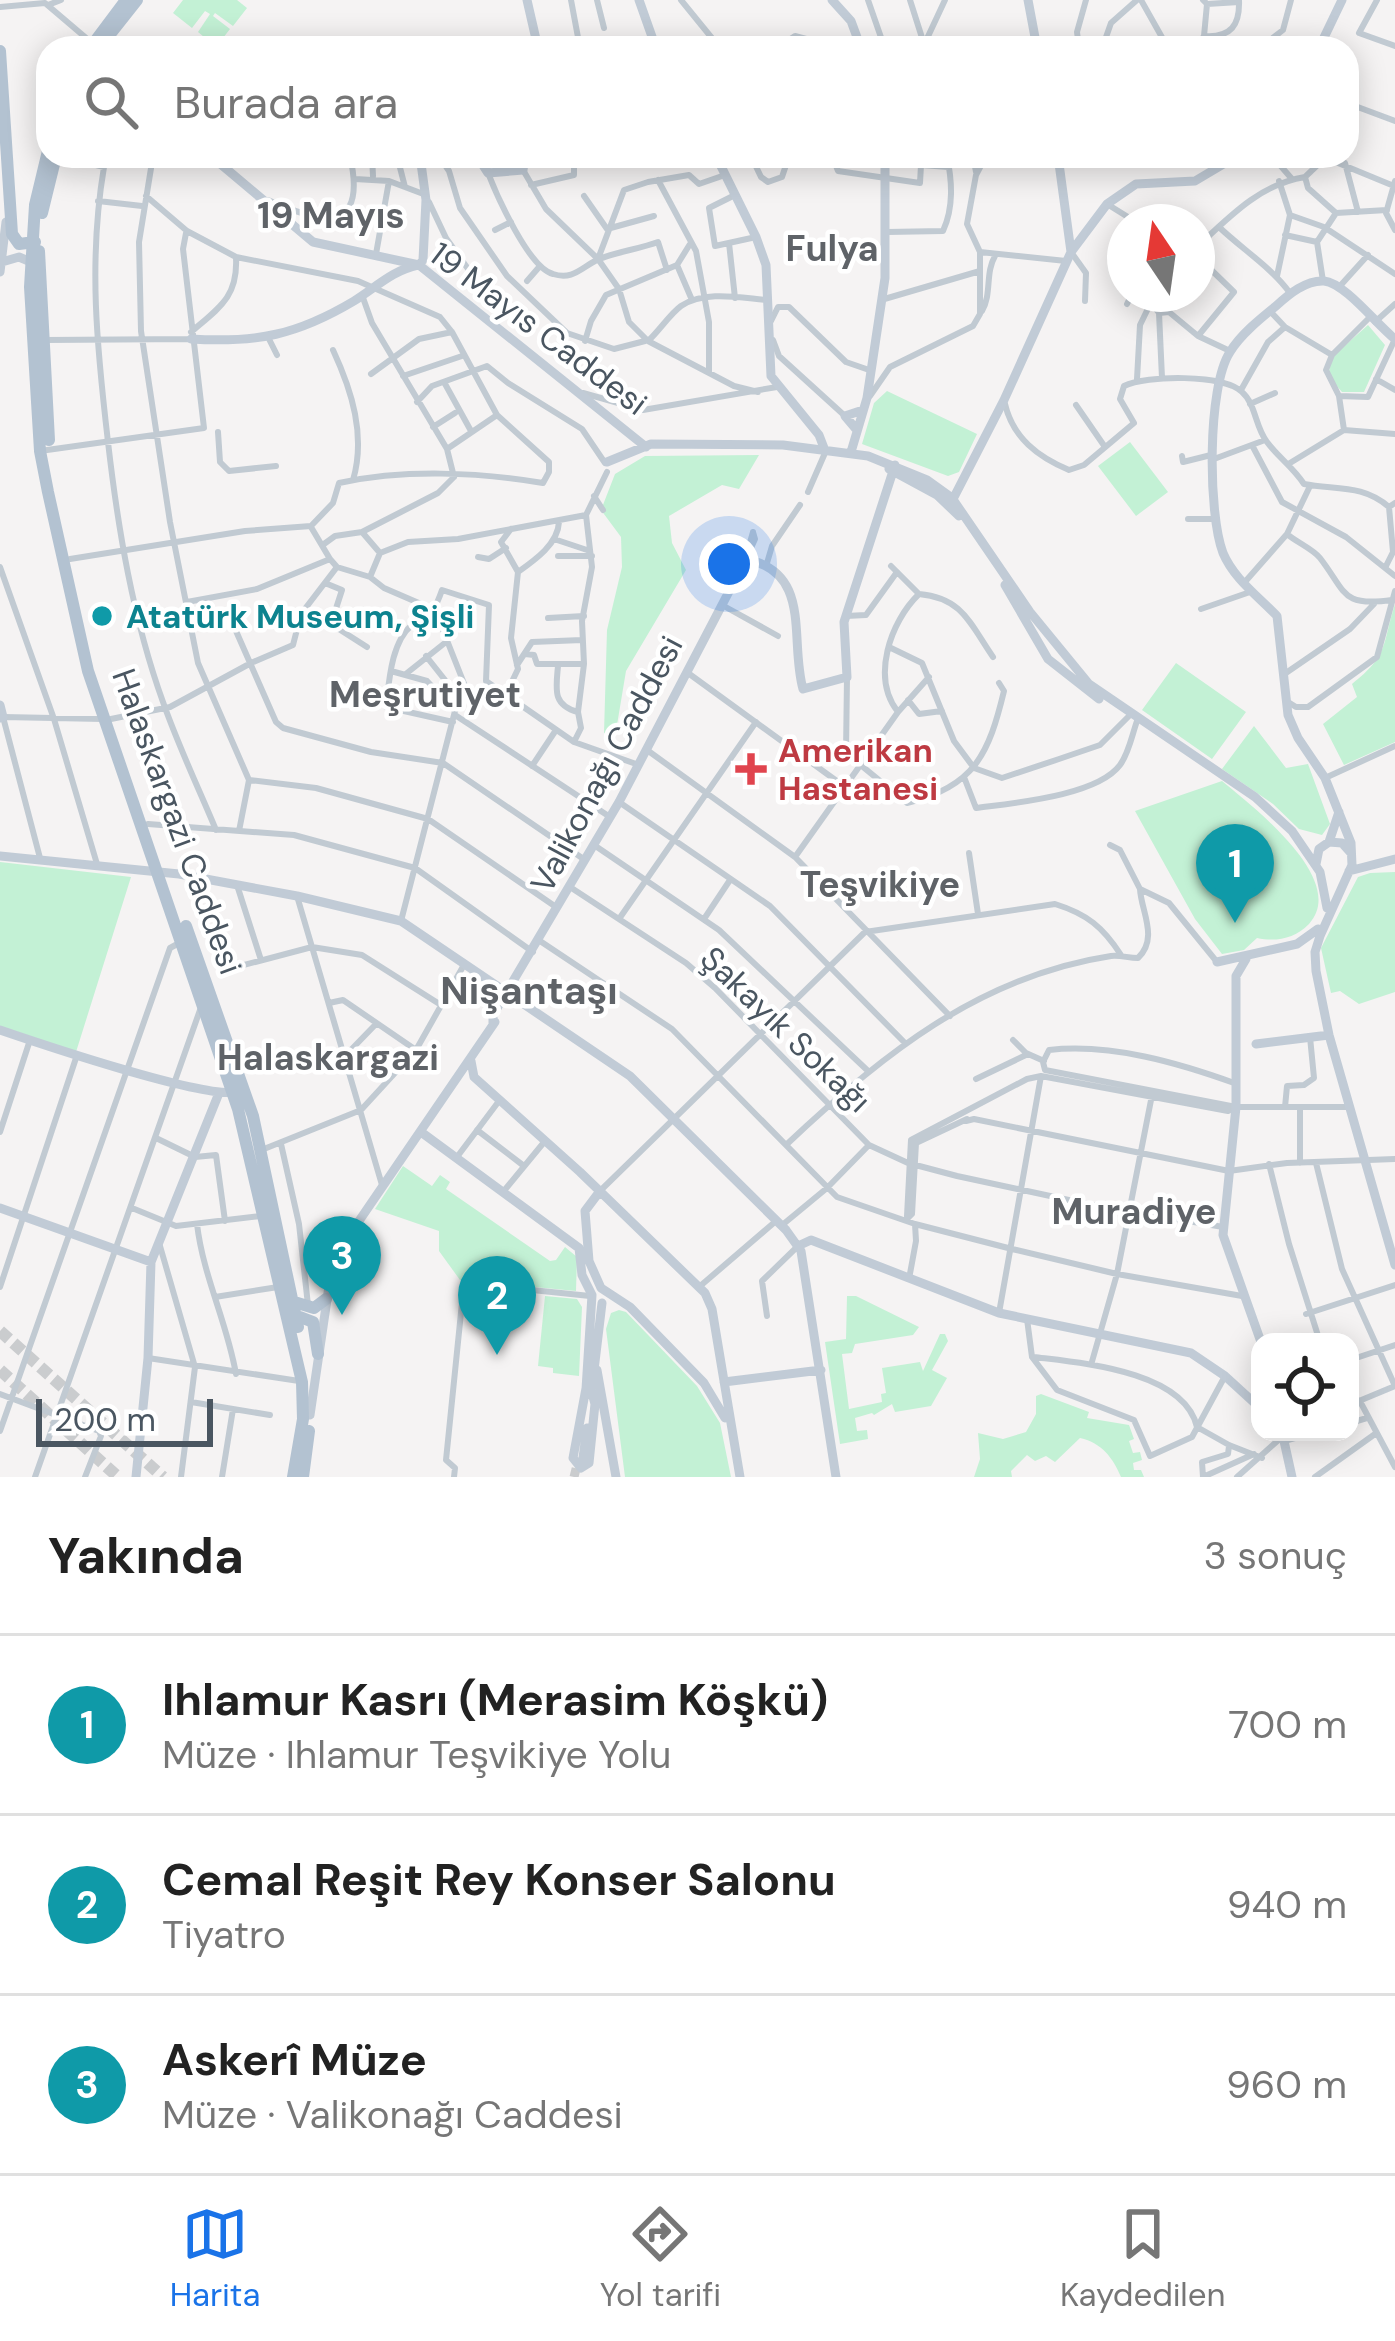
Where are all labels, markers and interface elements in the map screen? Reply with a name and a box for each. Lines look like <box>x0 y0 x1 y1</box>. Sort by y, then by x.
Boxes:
search box <box>36 36 1359 168</box>
icon: search <box>78 69 144 135</box>
text: Burada ara <box>174 73 398 132</box>
district label: 19 Mayıs <box>257 192 405 239</box>
north arrow <box>1107 204 1215 312</box>
district label: Fulya <box>785 225 879 272</box>
street label: 19 Mayıs Caddesi <box>421 232 656 424</box>
your location <box>699 534 759 594</box>
place label: Atatürk Museum, Şişli <box>126 595 474 638</box>
marker: Atatürk Museum, Şişli <box>89 603 115 629</box>
street label: Valikonağı Caddesi <box>521 628 692 900</box>
street label: Halaskargazi Caddesi <box>102 663 253 980</box>
district label: Meşrutiyet <box>329 671 521 718</box>
place label: Amerikan Hastanesi <box>778 729 938 810</box>
marker: Amerikan Hastanesi <box>735 753 767 785</box>
pin: 1 <box>1196 824 1274 923</box>
district label: Teşvikiye <box>800 861 960 908</box>
street label: Şakayık Sokağı <box>691 937 880 1122</box>
district label: Nişantaşı <box>440 965 618 1016</box>
district label: Halaskargazi <box>217 1034 439 1081</box>
district label: Muradiye <box>1052 1188 1216 1235</box>
pin: 3 <box>303 1216 381 1315</box>
pin: 2 <box>458 1256 536 1355</box>
map controls <box>1251 1333 1359 1441</box>
button: locate <box>1251 1333 1359 1441</box>
scale bar <box>36 1393 213 1446</box>
text: 200 m <box>54 1398 156 1441</box>
text: Yakında <box>48 1522 244 1589</box>
text: 3 sonuç <box>1204 1530 1347 1581</box>
text: Ihlamur Kasrı (Merasim Köşkü) <box>162 1670 828 1729</box>
text: 1 <box>80 1699 94 1750</box>
text: 700 m <box>1228 1699 1347 1750</box>
text: Müze · Ihlamur Teşvikiye Yolu <box>162 1729 671 1780</box>
text: Cemal Reşit Rey Konser Salonu <box>162 1850 836 1909</box>
text: 2 <box>76 1879 98 1930</box>
text: 940 m <box>1227 1879 1347 1930</box>
text: Tiyatro <box>162 1909 286 1960</box>
text: Askerî Müze <box>162 2030 427 2089</box>
text: 3 <box>75 2059 99 2110</box>
text: 960 m <box>1226 2059 1347 2110</box>
text: Müze · Valikonağı Caddesi <box>162 2089 622 2140</box>
tab: Harita <box>170 2201 261 2316</box>
tab: Yol tarifi <box>600 2201 721 2316</box>
tab: Kaydedilen <box>1060 2201 1225 2316</box>

